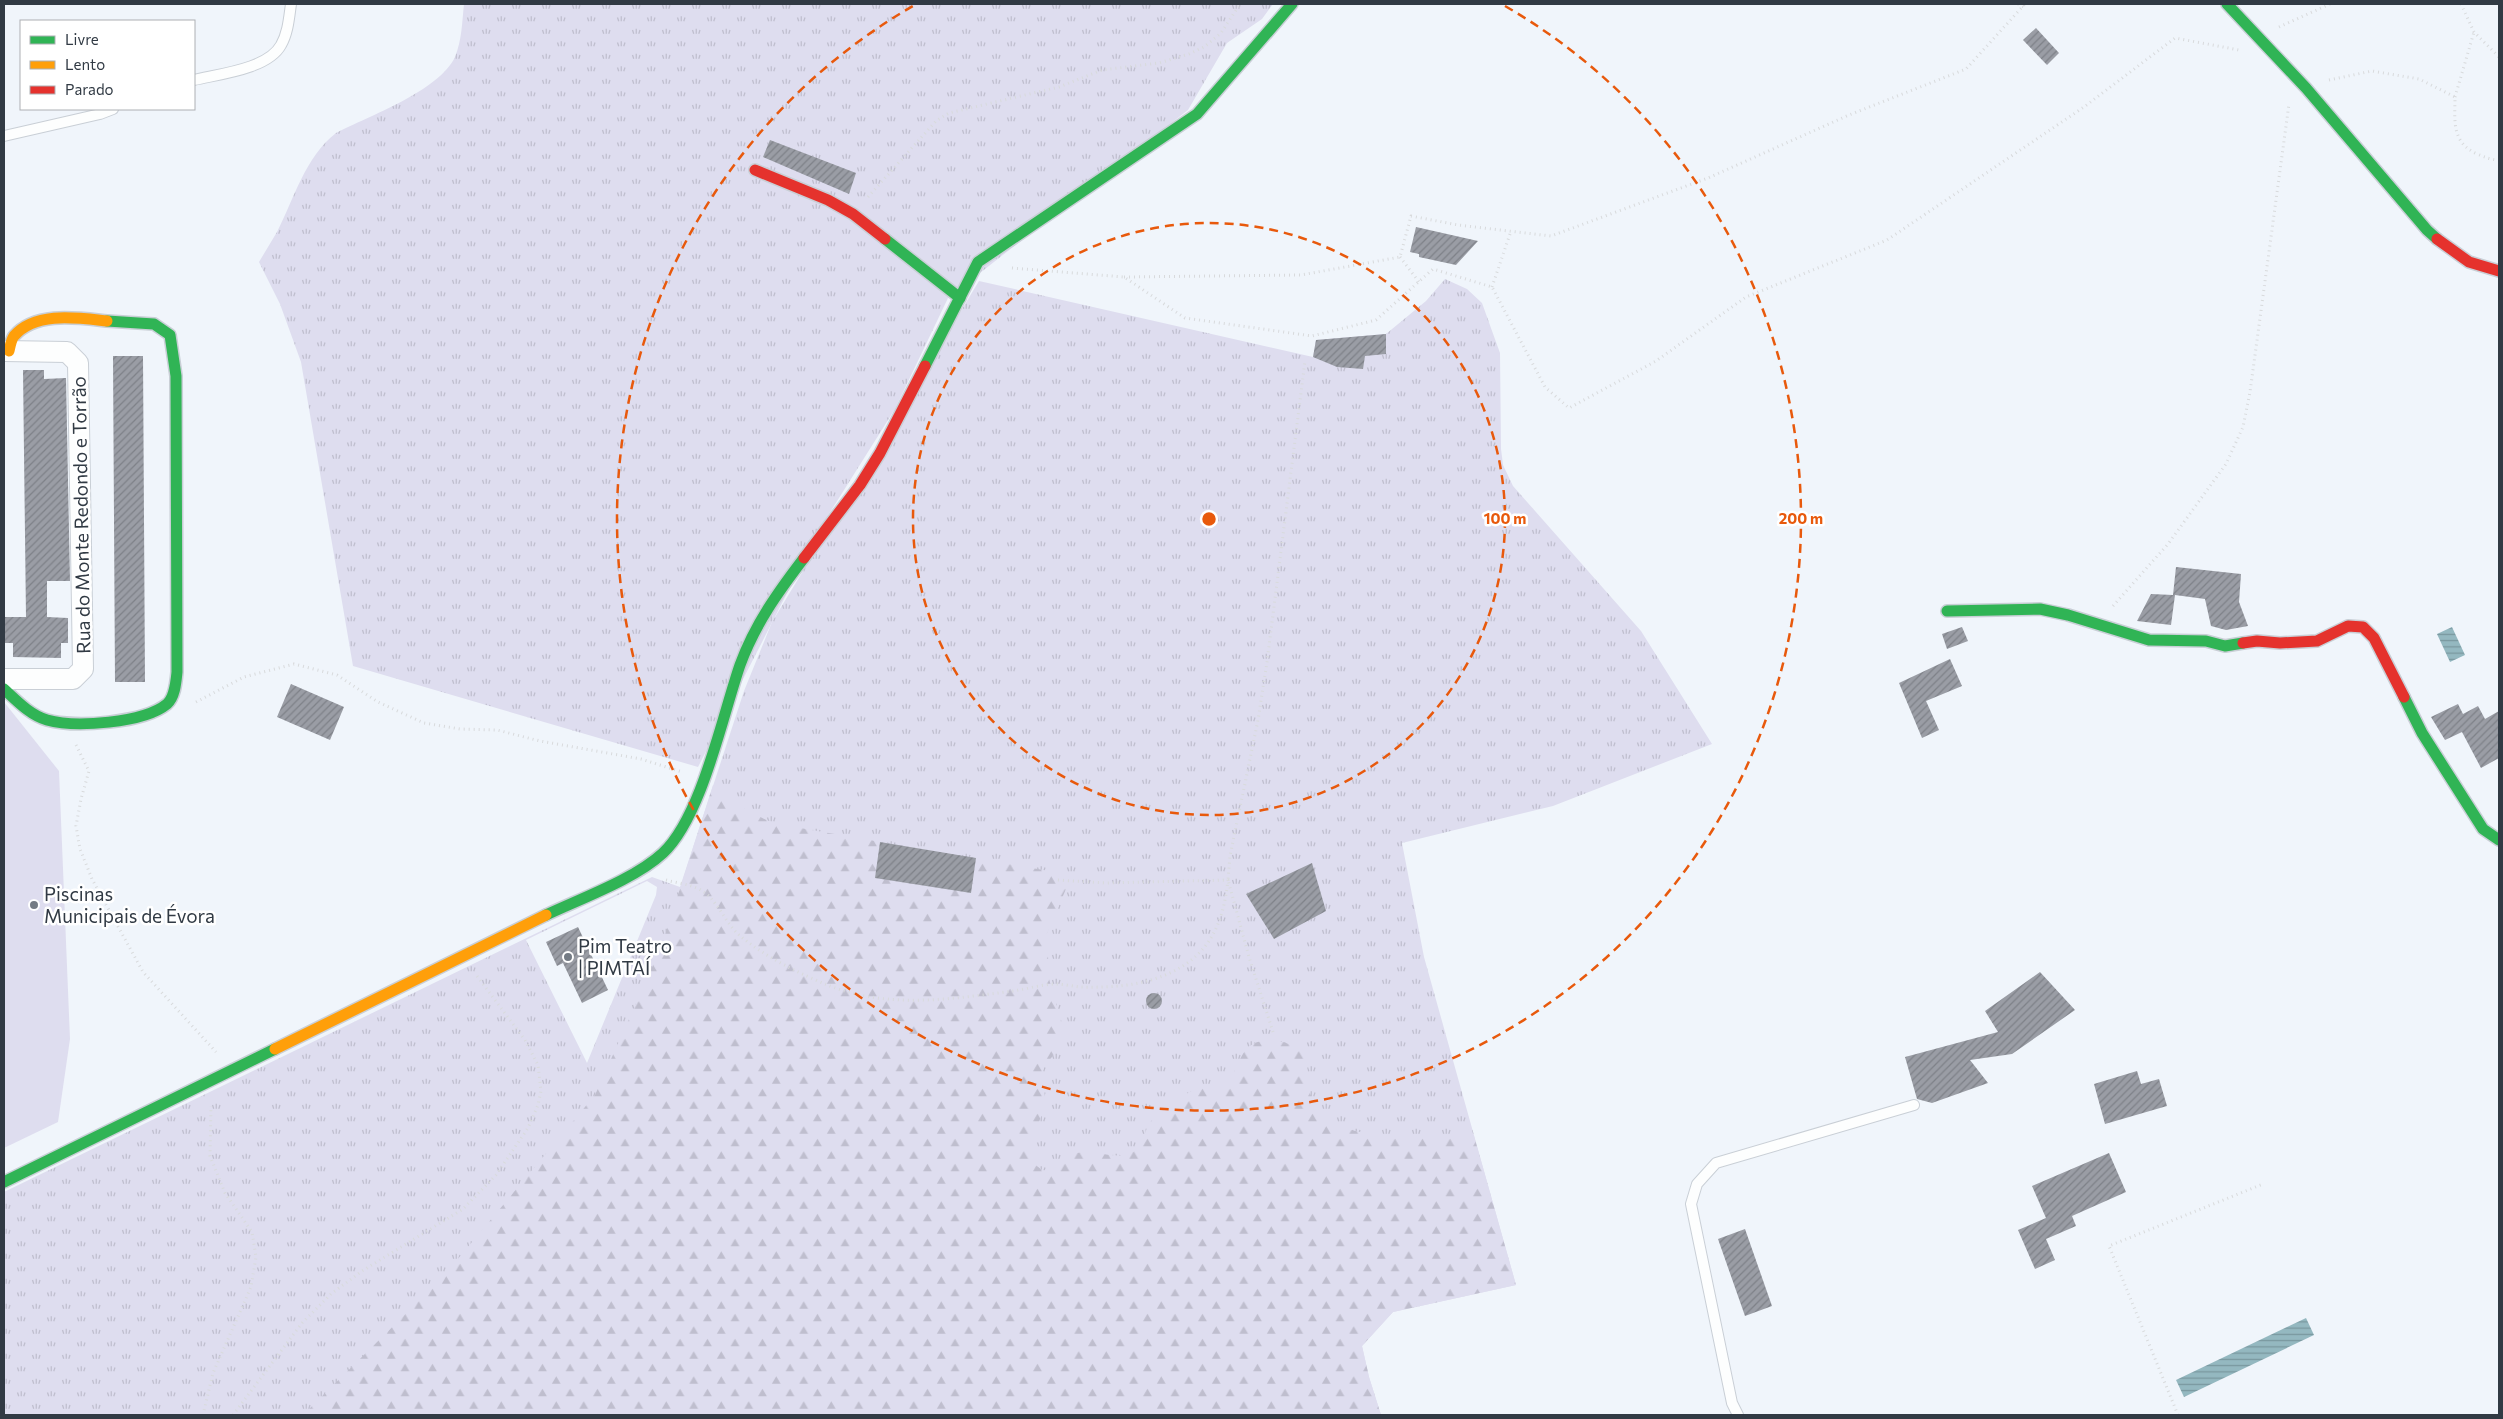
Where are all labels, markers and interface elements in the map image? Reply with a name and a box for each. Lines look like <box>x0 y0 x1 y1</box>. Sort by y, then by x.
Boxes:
legend <box>20 20 195 110</box>
text: Livre <box>65 30 99 48</box>
text: Lento <box>65 55 105 73</box>
text: Parado <box>65 80 114 98</box>
street label: Rua do Monte Redondo e Torrão <box>67 376 94 654</box>
text: 100 m <box>1484 509 1526 527</box>
text: 200 m <box>1779 509 1823 527</box>
centre of rings <box>1200 510 1218 528</box>
place label: Piscinas Municipais de Évora <box>44 882 215 927</box>
marker: Piscinas Municipais de Évora <box>28 899 40 911</box>
place label: Pim Teatro | PIMTAÍ <box>578 934 672 979</box>
marker: Pim Teatro | PIMTAÍ <box>562 951 574 963</box>

